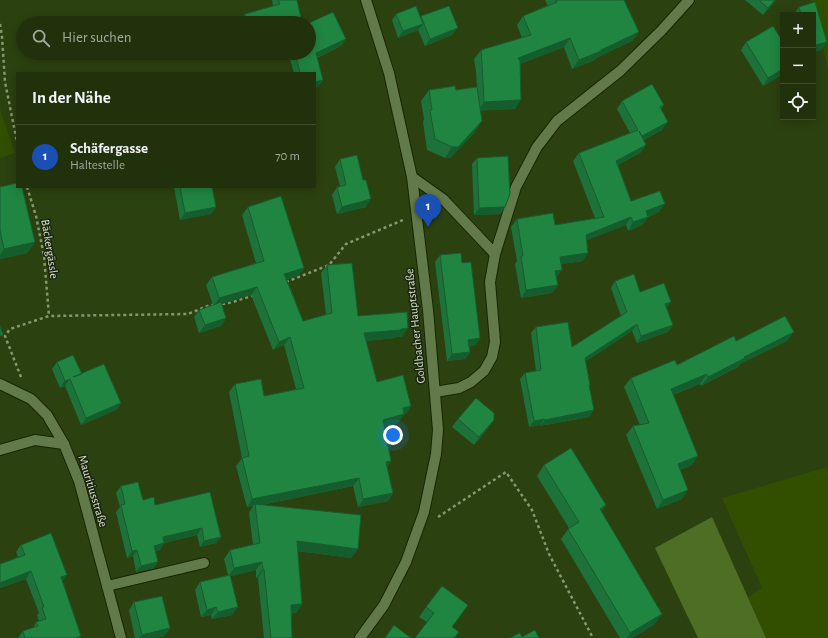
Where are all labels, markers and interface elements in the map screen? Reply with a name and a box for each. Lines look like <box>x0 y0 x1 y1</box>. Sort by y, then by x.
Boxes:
map controls <box>780 12 816 120</box>
button: + <box>780 12 816 48</box>
search box <box>16 16 316 60</box>
icon: search <box>30 27 52 49</box>
text: Hier suchen <box>62 30 132 45</box>
button: − <box>780 48 816 84</box>
button: locate <box>780 84 816 120</box>
text: In der Nähe <box>32 89 111 106</box>
text: Schäfergasse <box>70 141 148 156</box>
text: 1 <box>43 150 47 163</box>
text: 70 m <box>275 150 300 163</box>
text: Haltestelle <box>70 159 125 172</box>
pin: 1 <box>415 194 441 227</box>
street label: Bäckergässle <box>39 218 61 280</box>
street label: Goldbacher Hauptstraße <box>403 268 427 384</box>
your location <box>383 425 403 445</box>
street label: Mauritiusstraße <box>76 454 110 528</box>

